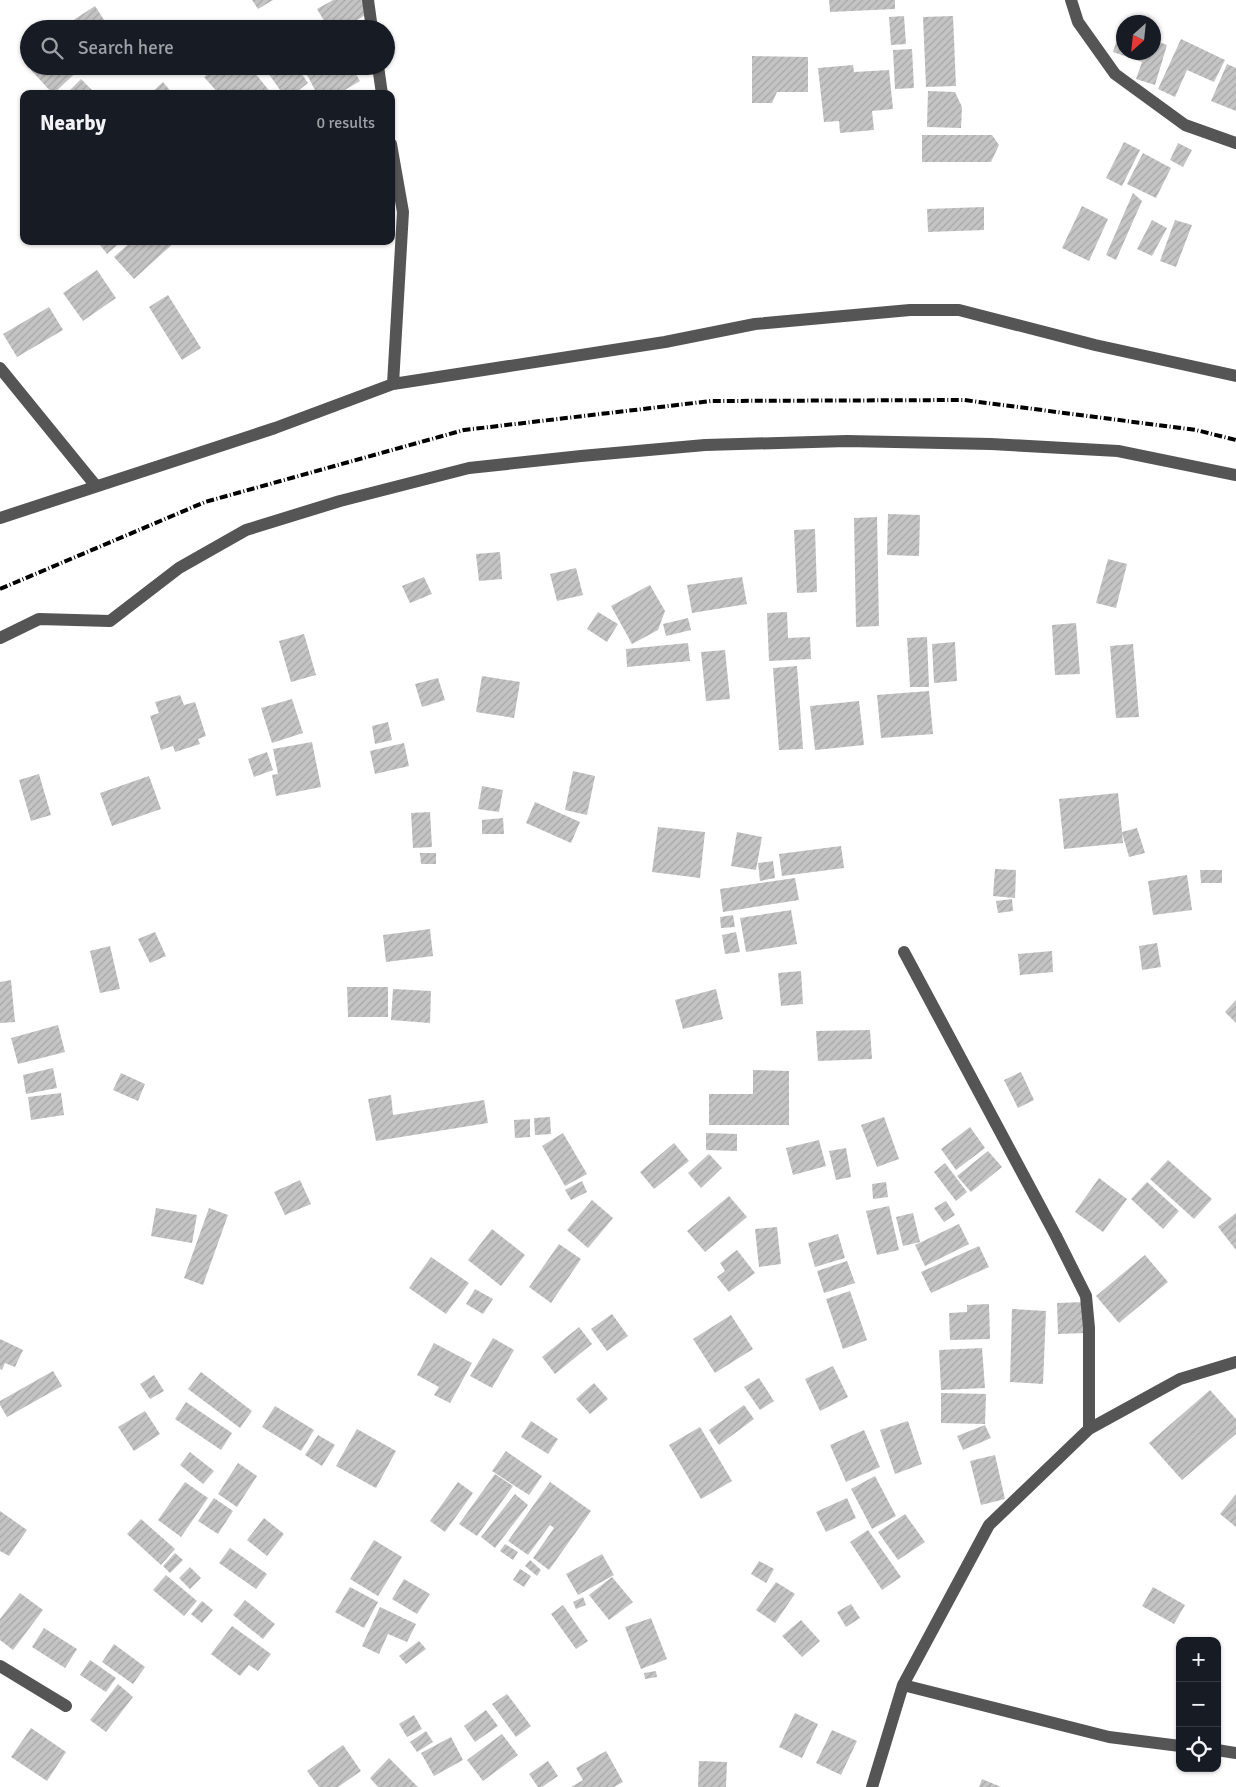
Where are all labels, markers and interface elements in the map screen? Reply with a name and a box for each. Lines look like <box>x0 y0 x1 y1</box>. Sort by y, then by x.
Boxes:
north arrow <box>1116 15 1161 60</box>
search box <box>20 20 395 75</box>
icon: search <box>38 34 66 62</box>
text: Search here <box>78 36 174 60</box>
text: Nearby <box>40 110 106 136</box>
text: 0 results <box>316 113 375 133</box>
map controls <box>1176 1637 1221 1772</box>
button: + <box>1176 1637 1221 1682</box>
button: − <box>1176 1682 1221 1727</box>
button: locate <box>1176 1727 1221 1772</box>

